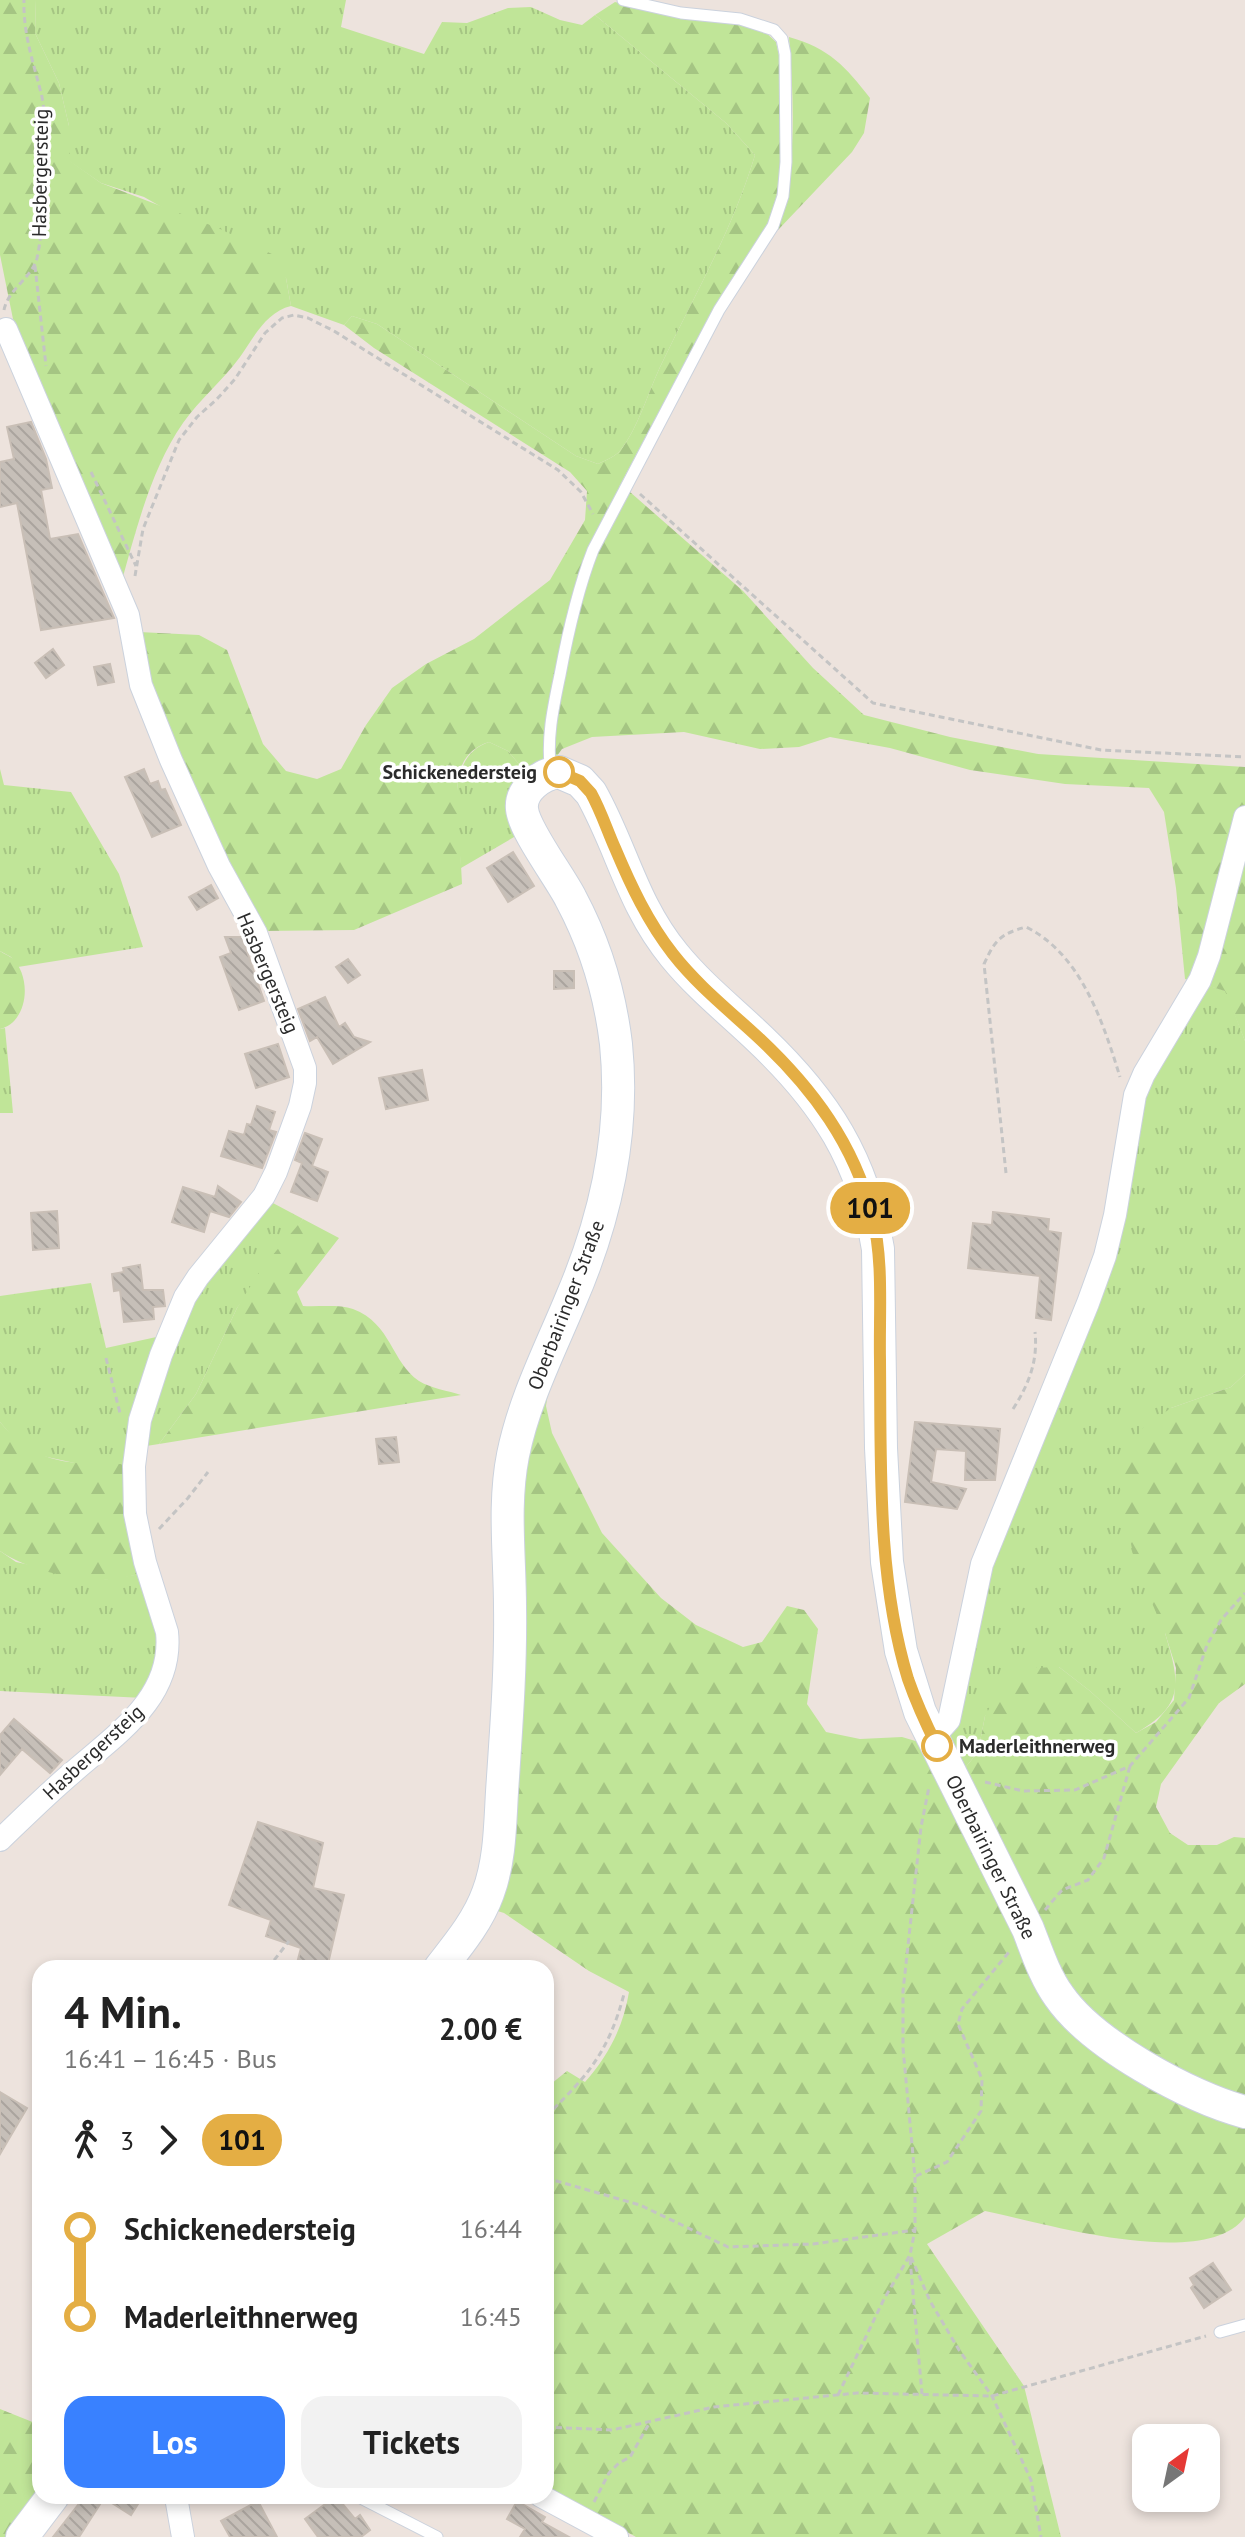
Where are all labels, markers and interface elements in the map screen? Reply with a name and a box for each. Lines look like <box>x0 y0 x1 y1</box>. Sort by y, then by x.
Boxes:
street label: Hasbergersteig <box>26 109 54 237</box>
marker: Schickenedersteig <box>544 757 574 787</box>
place label: Schickenedersteig <box>382 759 537 785</box>
street label: Hasbergersteig <box>231 909 305 1037</box>
line badge: 101 <box>824 1182 916 1234</box>
text: 101 <box>846 1189 894 1226</box>
street label: Oberbairinger Straße <box>522 1216 610 1394</box>
street label: Hasbergersteig <box>37 1699 149 1805</box>
marker: Maderleithnerweg <box>922 1731 952 1761</box>
place label: Maderleithnerweg <box>959 1733 1115 1759</box>
street label: Oberbairinger Straße <box>940 1771 1042 1943</box>
text: 4 Min. <box>64 1983 182 2040</box>
text: 2.00 € <box>439 2009 522 2048</box>
text: 16:41 – 16:45 · Bus <box>64 2042 277 2075</box>
icon: walk <box>64 2118 108 2162</box>
icon: forward <box>146 2118 190 2162</box>
text: 101 <box>218 2121 266 2158</box>
text: 3 <box>120 2124 134 2157</box>
text: Schickenedersteig <box>124 2209 356 2248</box>
text: 16:44 <box>460 2212 522 2245</box>
text: Maderleithnerweg <box>124 2297 358 2336</box>
text: 16:45 <box>460 2300 522 2333</box>
button: Los <box>64 2396 285 2488</box>
button: Tickets <box>301 2396 522 2488</box>
north arrow <box>1132 2424 1220 2512</box>
map controls <box>1132 2424 1220 2512</box>

